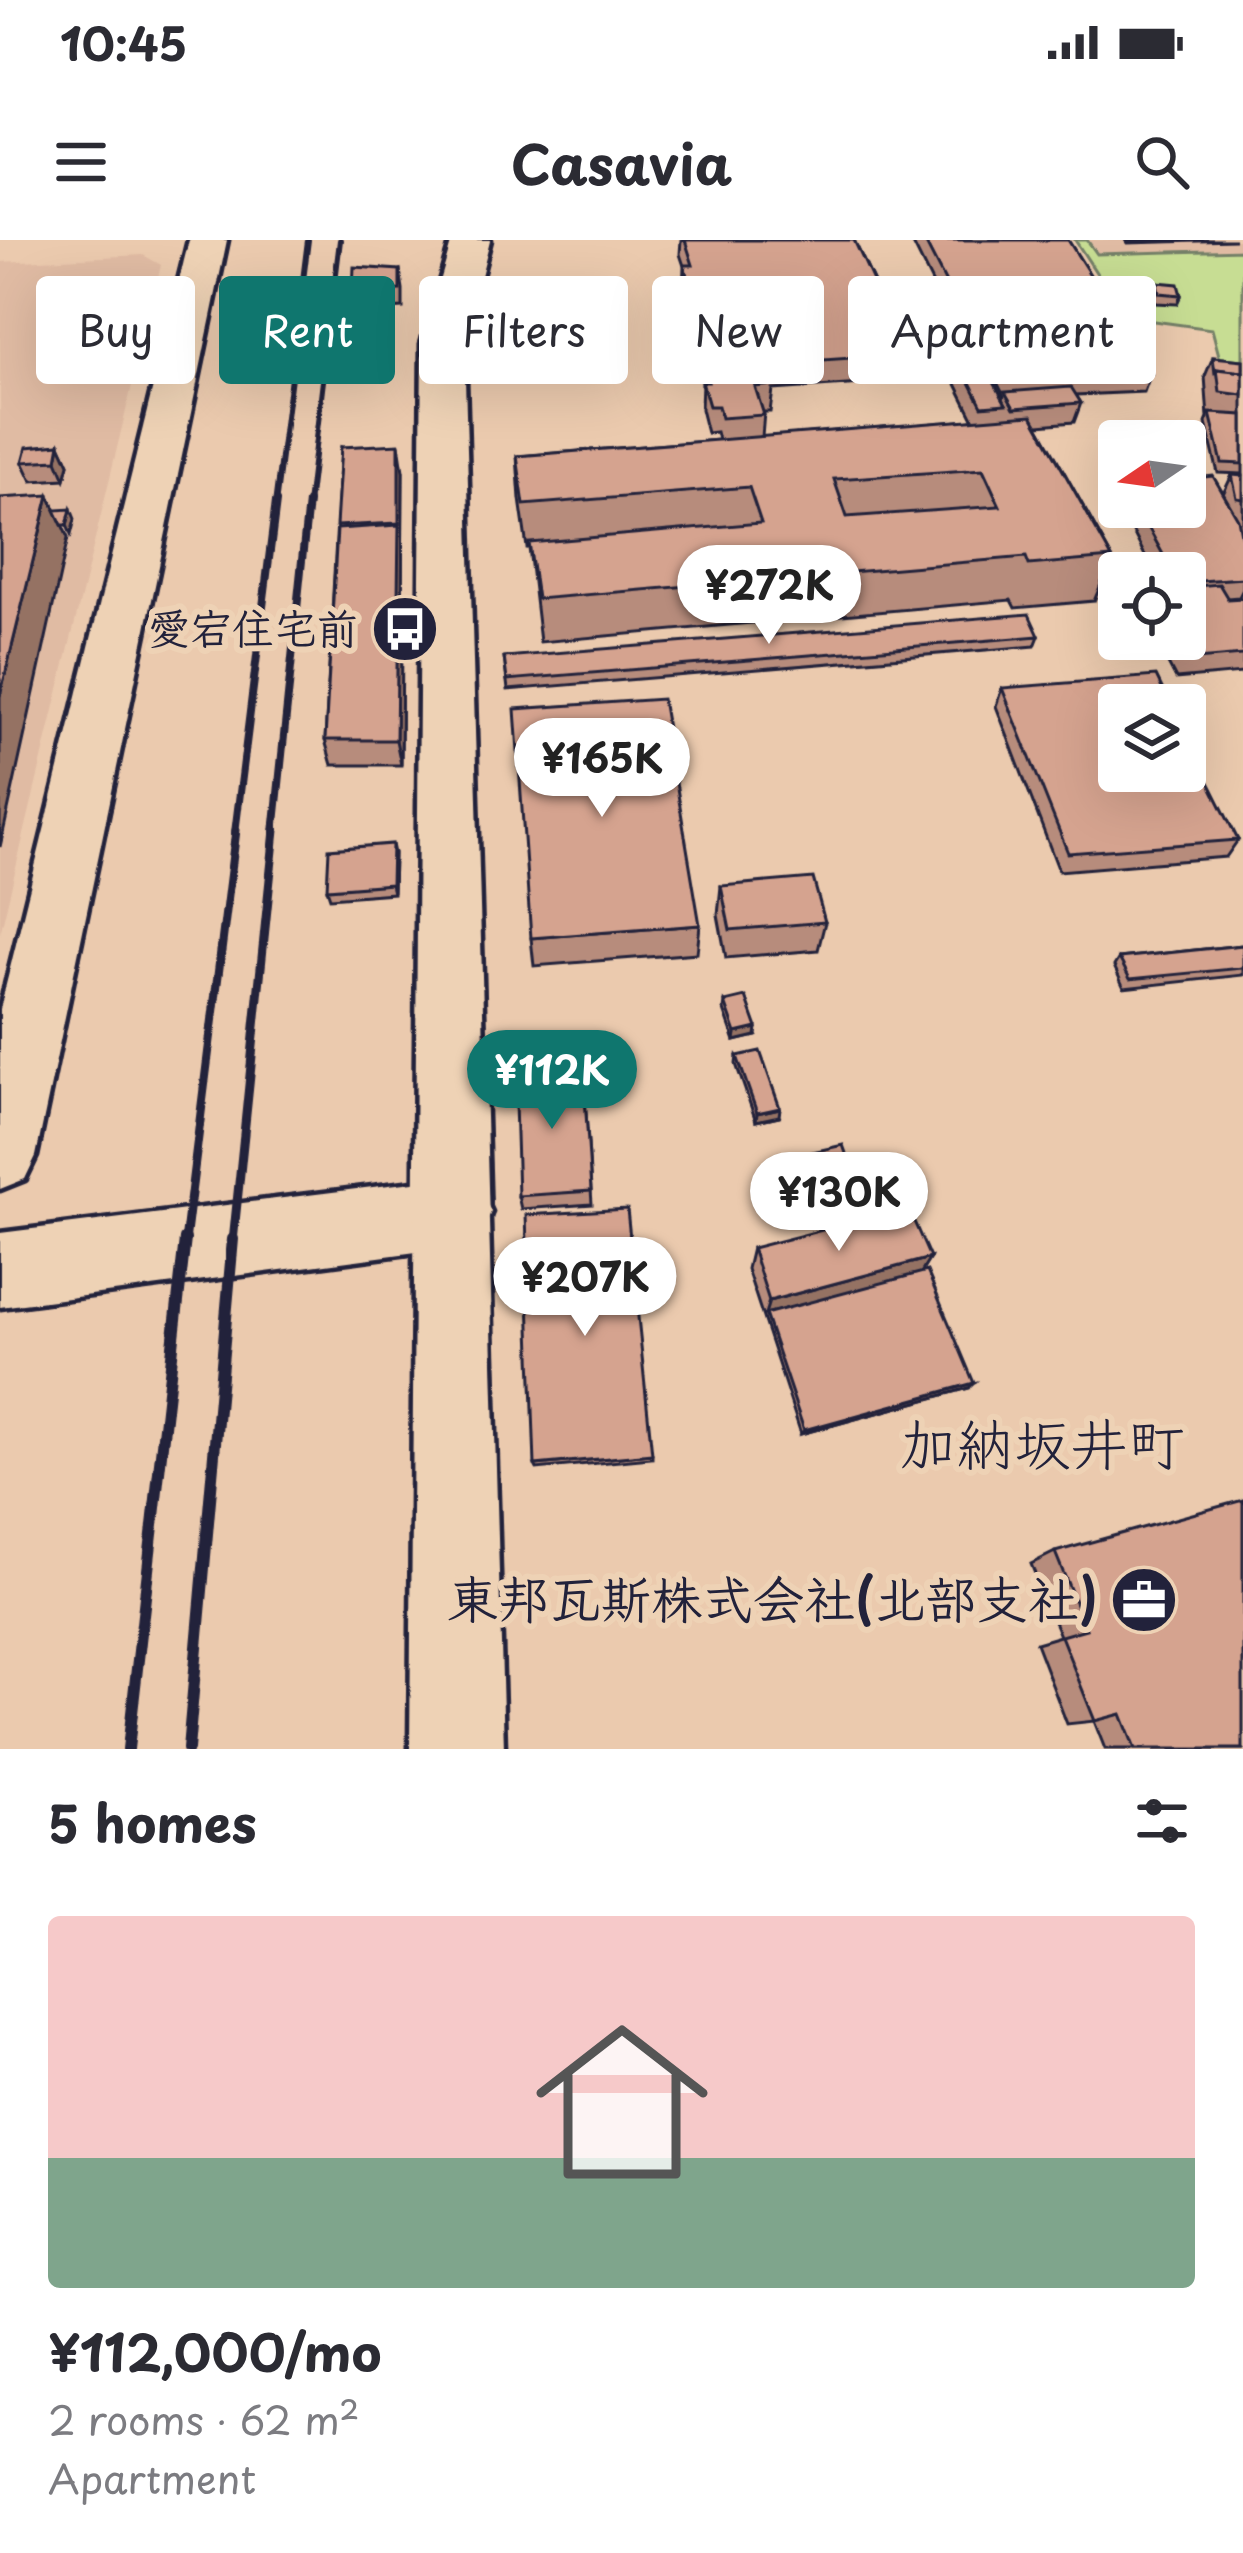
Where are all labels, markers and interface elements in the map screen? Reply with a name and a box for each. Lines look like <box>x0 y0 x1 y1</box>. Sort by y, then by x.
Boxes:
text: 10:45 <box>60 8 187 76</box>
text: Casavia <box>511 122 732 203</box>
icon: menu <box>48 129 114 195</box>
icon: search <box>1129 129 1195 195</box>
chip: Buy <box>36 276 195 384</box>
chip: Rent <box>219 276 395 384</box>
chip: Filters <box>419 276 628 384</box>
chip: New <box>652 276 824 384</box>
chip: Apartment <box>848 276 1156 384</box>
north arrow <box>1098 420 1206 528</box>
map controls <box>1098 420 1206 792</box>
pin: ¥272K <box>685 545 853 647</box>
button: locate <box>1098 552 1206 660</box>
text: ¥272K <box>704 554 834 613</box>
bus stop icon: 愛宕住宅前 <box>370 594 440 664</box>
place label: 愛宕住宅前 <box>148 595 358 658</box>
button: layers <box>1098 684 1206 792</box>
pin: ¥165K <box>518 718 686 820</box>
text: ¥165K <box>541 727 663 786</box>
pin: ¥112K <box>468 1030 636 1132</box>
text: ¥112K <box>494 1039 610 1098</box>
pin: ¥130K <box>755 1152 923 1254</box>
text: ¥130K <box>777 1161 901 1220</box>
pin: ¥207K <box>501 1237 669 1339</box>
text: ¥207K <box>520 1246 650 1305</box>
district label: 加納坂井町 <box>900 1398 1185 1484</box>
place label: 東邦瓦斯株式会社(北部支社) <box>447 1558 1098 1635</box>
office icon: 東邦瓦斯株式会社(北部支社) <box>1109 1565 1179 1635</box>
text: 5 homes <box>48 1783 257 1860</box>
icon: filters <box>1129 1788 1195 1854</box>
icon: home <box>514 1994 730 2210</box>
text: ¥112,000/mo <box>48 2312 381 2389</box>
text: 2 rooms · 62 m² <box>48 2389 360 2448</box>
text: Apartment <box>48 2448 256 2507</box>

